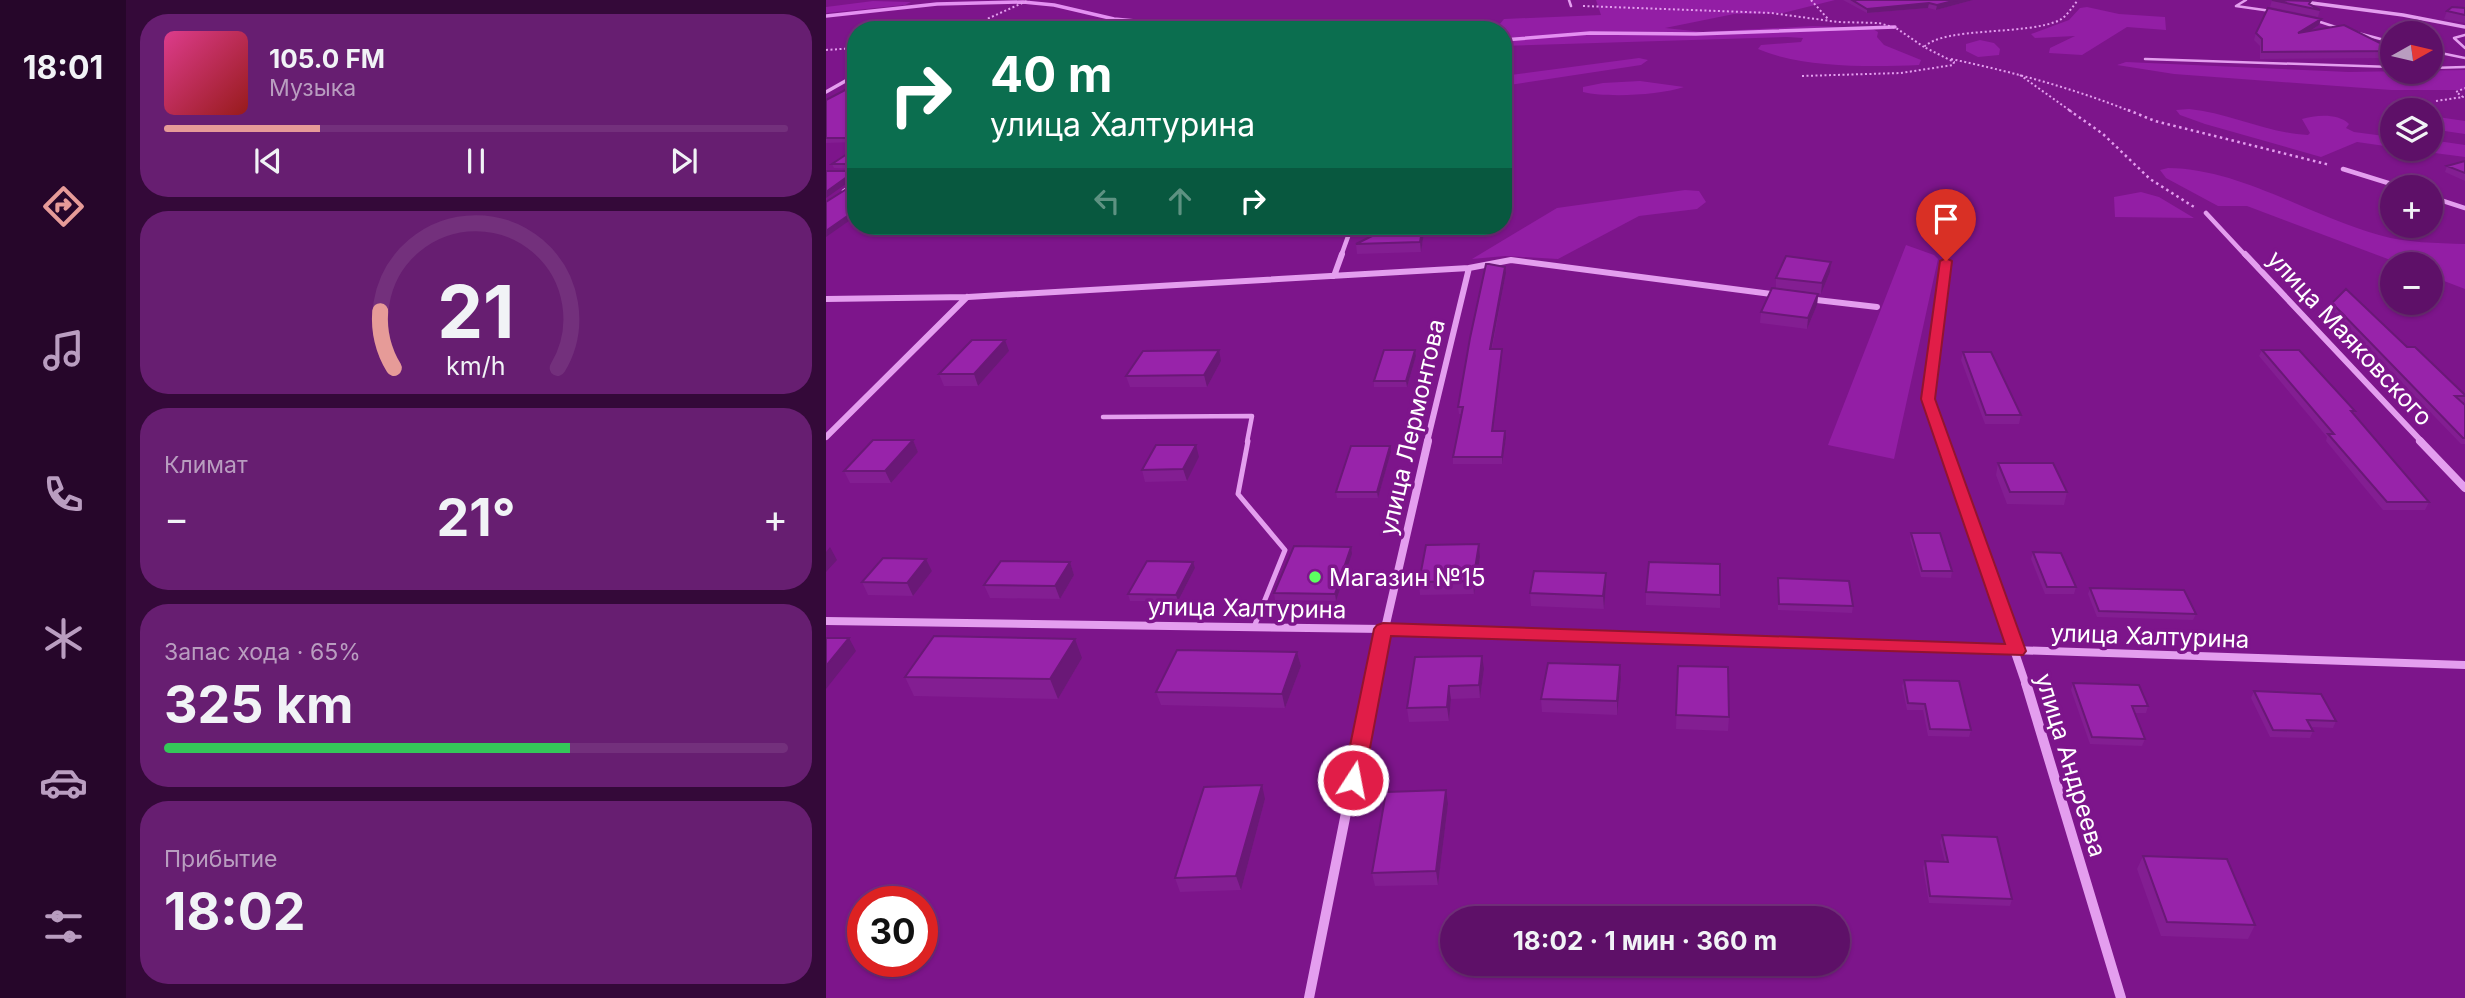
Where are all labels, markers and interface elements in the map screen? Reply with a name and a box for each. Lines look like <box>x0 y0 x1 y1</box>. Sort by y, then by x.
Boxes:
north arrow <box>2380 21 2443 84</box>
map controls <box>2380 21 2443 315</box>
text: 105.0 FM <box>269 43 385 74</box>
text: 40 m <box>990 45 1113 104</box>
text: 18:01 <box>23 48 103 87</box>
icon: right <box>875 49 966 140</box>
text: Музыка <box>269 74 356 102</box>
button: layers <box>2380 98 2443 161</box>
text: улица Халтурина <box>990 105 1255 144</box>
icon: previous <box>249 142 287 180</box>
icon: pause <box>457 142 495 180</box>
icon: next <box>665 142 703 180</box>
button: + <box>2380 175 2443 238</box>
icon: directions <box>39 182 88 231</box>
icon: left <box>1088 182 1126 220</box>
icon: ahead <box>1161 182 1199 220</box>
icon: right <box>1234 182 1272 220</box>
pin <box>1916 189 1976 261</box>
icon: arrive <box>1927 200 1965 238</box>
street label: улица Маяковского <box>2261 244 2439 432</box>
button: − <box>2380 252 2443 315</box>
text: 21 <box>437 268 515 357</box>
street label: улица Лермонтова <box>1373 316 1451 538</box>
icon: music <box>39 326 88 375</box>
text: km/h <box>446 351 506 381</box>
text: Климат <box>164 451 248 479</box>
icon: phone <box>39 470 88 519</box>
text: 21° <box>436 486 516 549</box>
text: − <box>164 495 189 541</box>
text: + <box>763 495 788 541</box>
place label: Магазин №15 <box>1329 563 1486 592</box>
marker: Магазин №15 <box>1307 569 1323 585</box>
street label: улица Халтурина <box>1147 592 1347 624</box>
icon: climate <box>39 614 88 663</box>
street label: улица Халтурина <box>2050 618 2250 654</box>
text: Запас хода · 65% <box>164 638 361 666</box>
street label: улица Андреева <box>2029 670 2113 860</box>
text: 325 km <box>164 673 354 736</box>
position arrow <box>1316 743 1390 817</box>
icon: car <box>39 758 88 807</box>
text: Прибытие <box>164 845 277 873</box>
text: 18:02 <box>164 880 305 943</box>
speed limit sign: 30 <box>847 886 938 977</box>
icon: filters <box>39 902 88 951</box>
text: 18:02 · 1 мин · 360 m <box>1513 925 1777 956</box>

